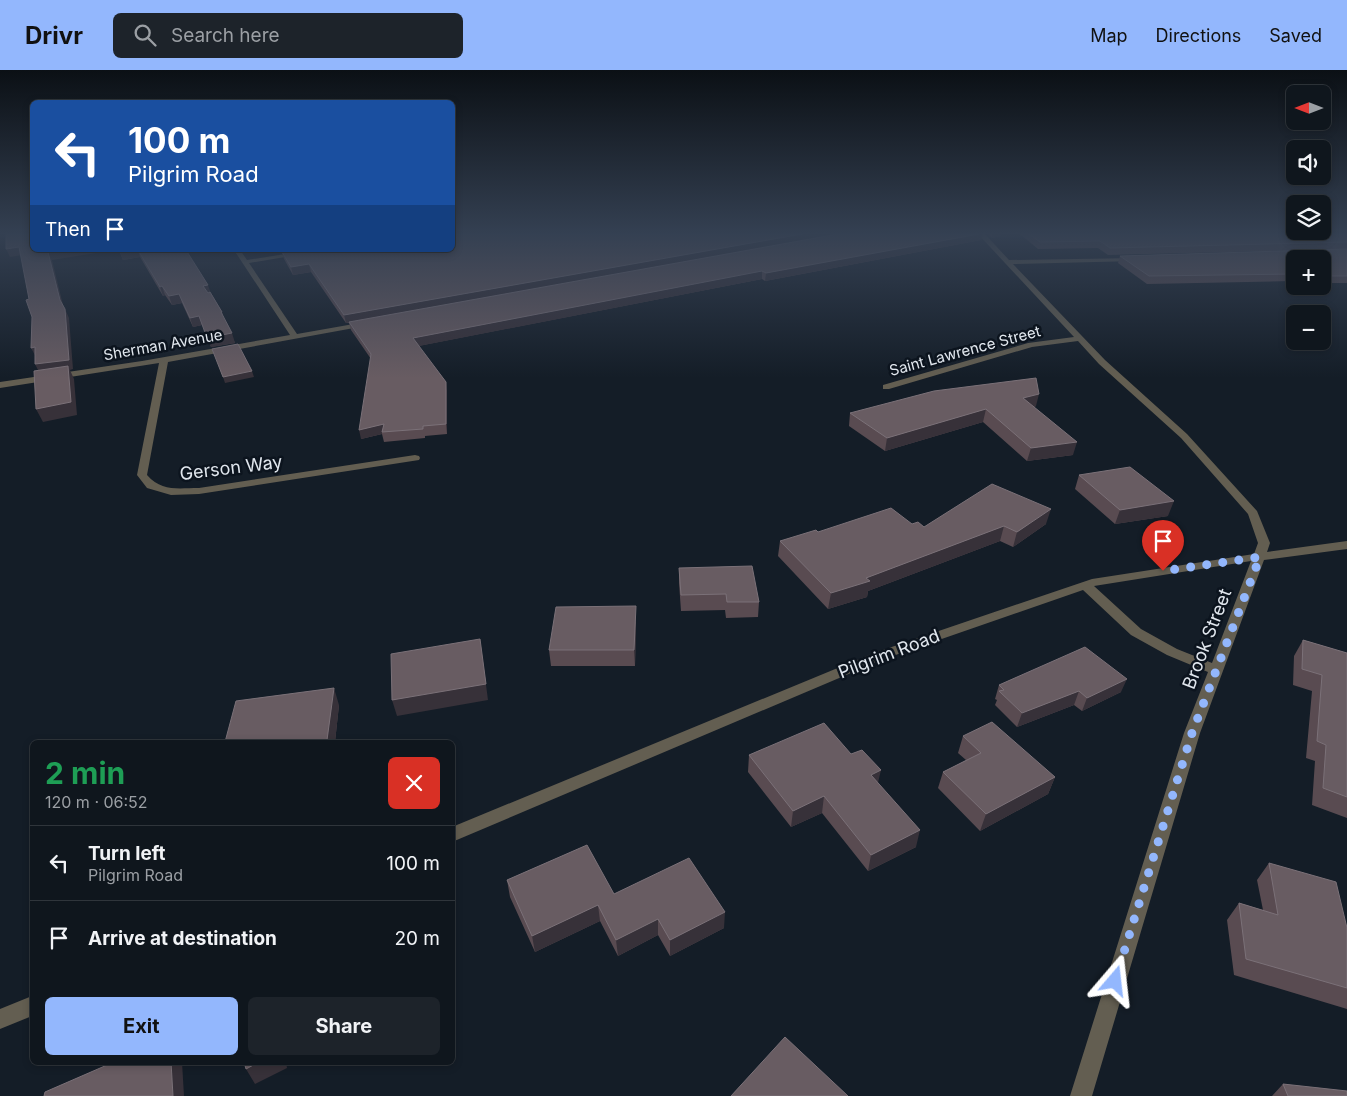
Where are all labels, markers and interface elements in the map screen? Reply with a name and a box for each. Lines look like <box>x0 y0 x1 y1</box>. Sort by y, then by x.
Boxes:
search box <box>113 13 463 58</box>
text: Drivr <box>25 21 83 50</box>
icon: search <box>131 21 159 49</box>
text: Search here <box>171 24 280 47</box>
text: Map <box>1090 25 1128 46</box>
text: Directions <box>1156 25 1241 46</box>
text: Saved <box>1269 25 1322 46</box>
north arrow <box>1286 85 1331 130</box>
map controls <box>1286 85 1331 350</box>
text: 100 m <box>128 119 231 161</box>
icon: left <box>45 120 110 185</box>
button: sound <box>1286 140 1331 185</box>
text: Pilgrim Road <box>128 161 259 187</box>
button: layers <box>1286 195 1331 240</box>
icon: arrive <box>101 215 129 243</box>
text: Then <box>45 218 91 241</box>
button: + <box>1286 250 1331 295</box>
button: − <box>1286 305 1331 350</box>
street label: Saint Lawrence Street <box>887 321 1043 380</box>
street label: Sherman Avenue <box>102 325 224 364</box>
street label: Gerson Way <box>178 451 284 484</box>
pin <box>1142 520 1184 571</box>
icon: arrive <box>1149 527 1177 555</box>
street label: Brook Street <box>1178 586 1235 692</box>
street label: Pilgrim Road <box>835 625 942 682</box>
text: 2 min <box>45 755 125 791</box>
button: close <box>388 757 440 809</box>
text: 120 m · 06:52 <box>45 792 148 812</box>
text: Turn left <box>88 842 166 865</box>
icon: left <box>45 849 73 877</box>
text: 100 m <box>386 852 440 875</box>
text: Pilgrim Road <box>88 865 183 885</box>
icon: arrive <box>45 924 73 952</box>
text: Arrive at destination <box>88 927 277 950</box>
text: 20 m <box>394 927 440 950</box>
position arrow <box>1088 954 1140 1006</box>
button: Exit <box>45 997 238 1055</box>
button: Share <box>248 997 440 1055</box>

